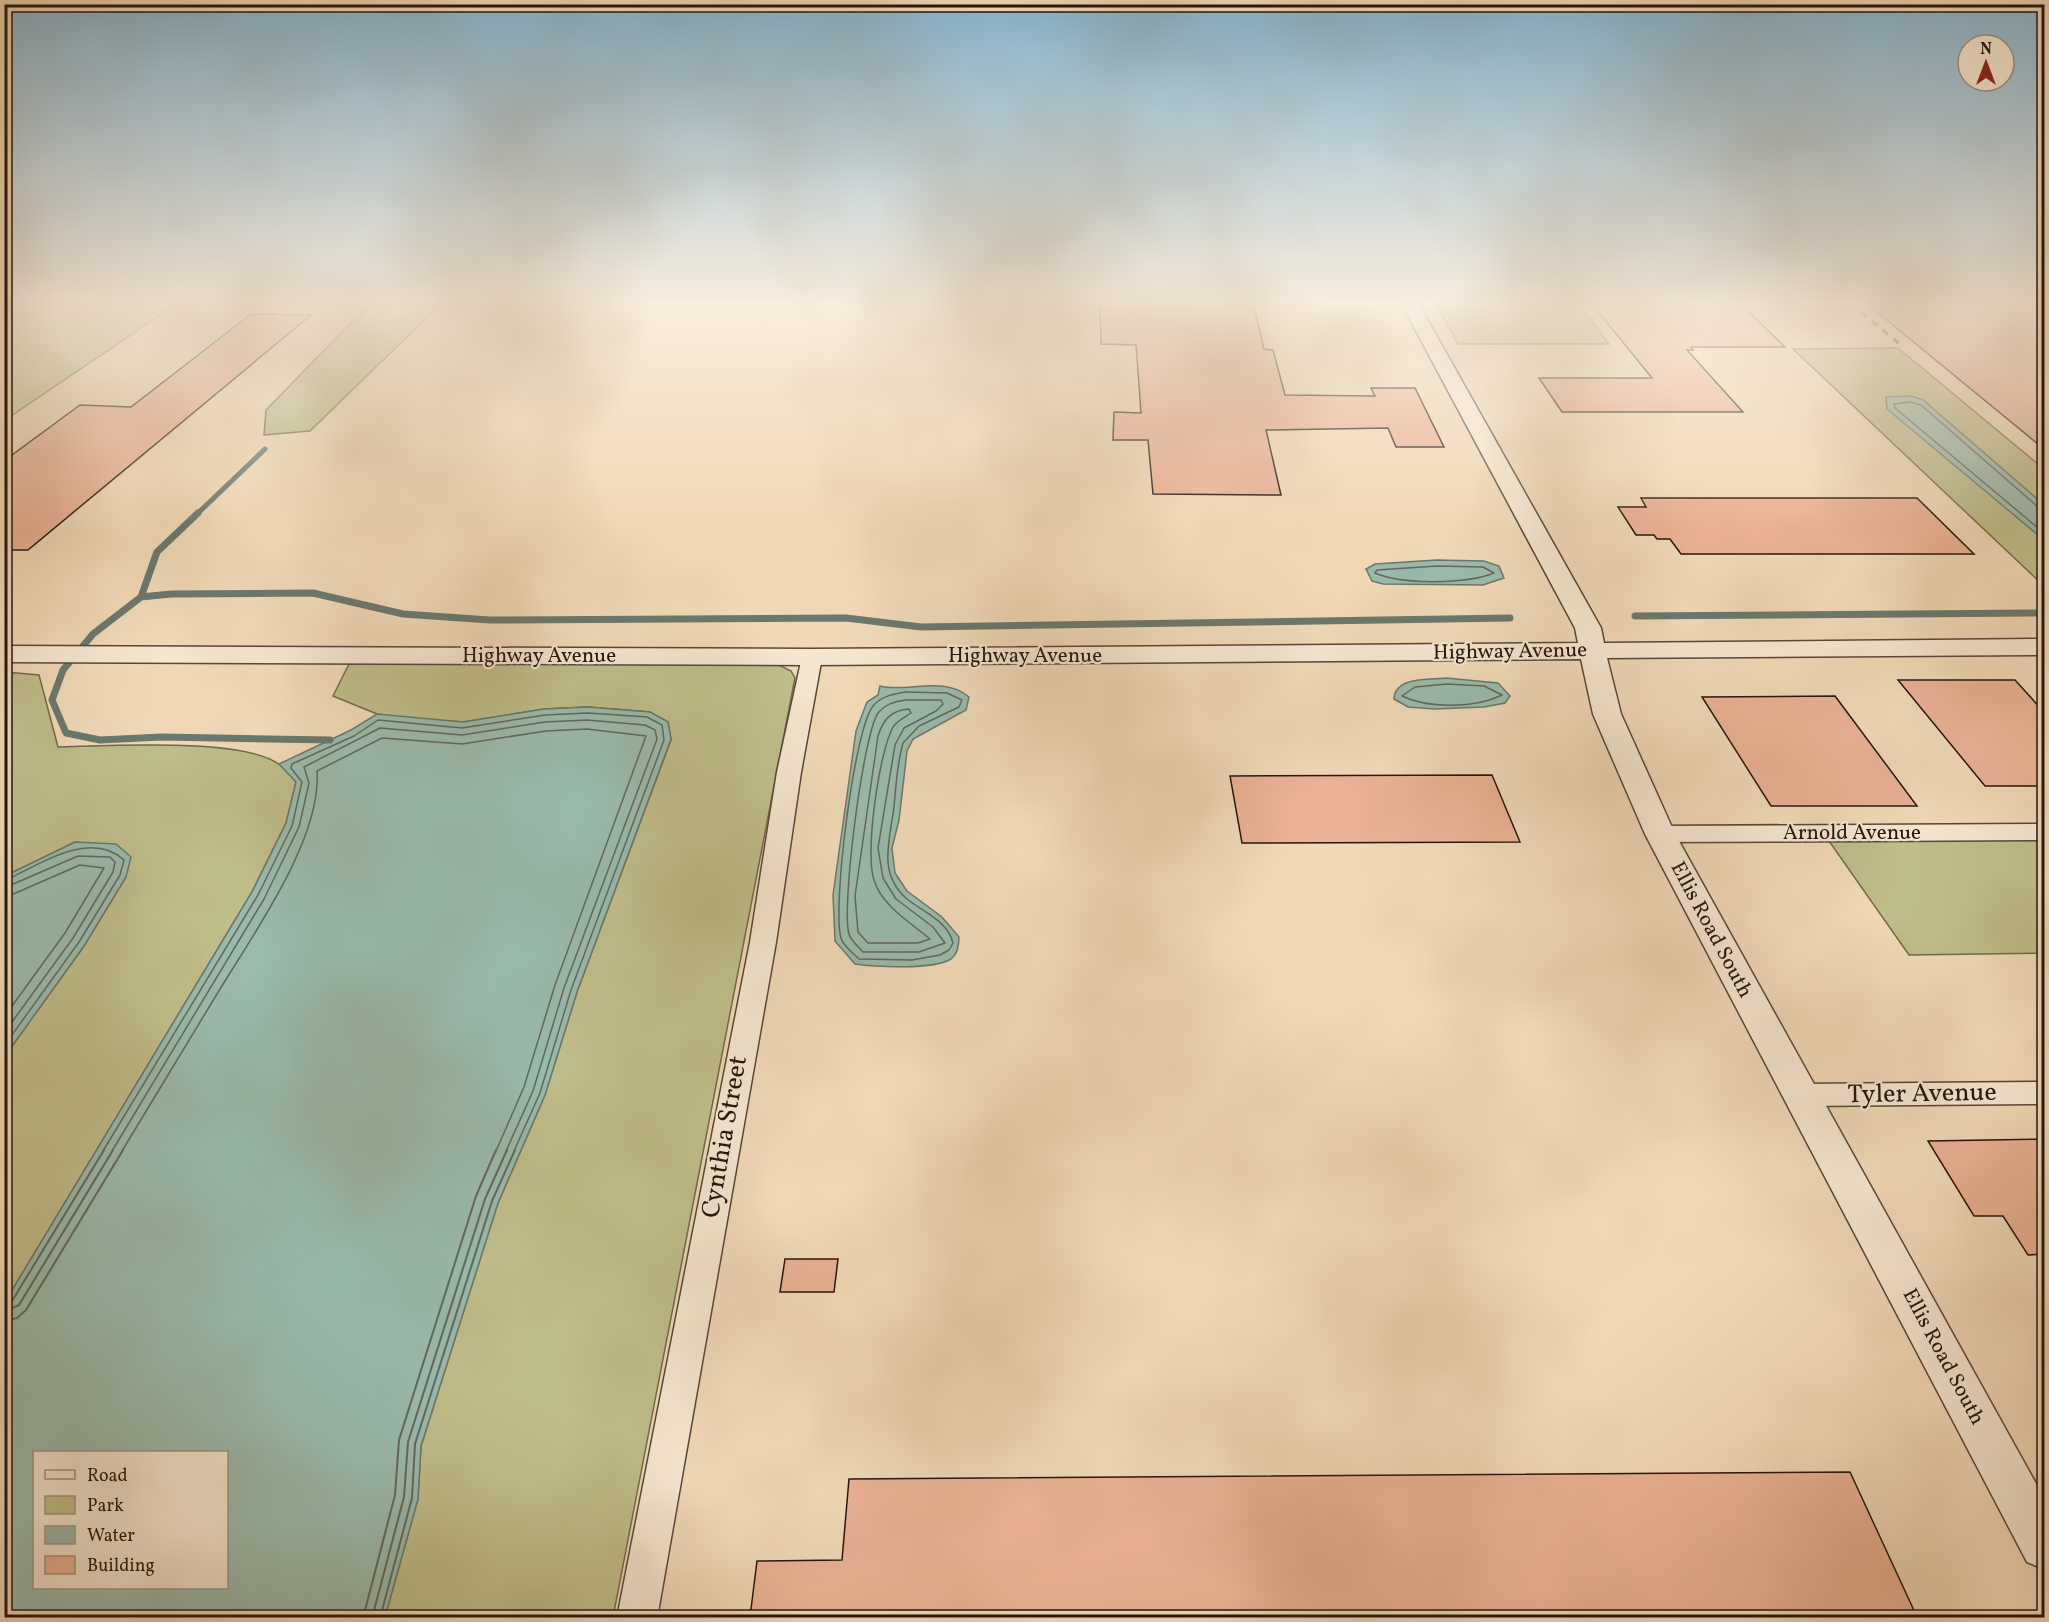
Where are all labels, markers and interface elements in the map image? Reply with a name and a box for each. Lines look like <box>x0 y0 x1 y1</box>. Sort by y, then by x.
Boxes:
north arrow <box>1956 33 2016 93</box>
text: N <box>1980 39 1992 61</box>
street label: Highway Avenue <box>1433 636 1587 668</box>
street label: Highway Avenue <box>462 642 616 671</box>
street label: Highway Avenue <box>948 642 1102 671</box>
street label: Arnold Avenue <box>1783 819 1921 848</box>
street label: Ellis Road South <box>1663 857 1759 1003</box>
street label: Cynthia Street <box>693 1053 757 1221</box>
street label: Tyler Avenue <box>1847 1075 1997 1113</box>
street label: Ellis Road South <box>1895 1284 1991 1430</box>
legend <box>33 1451 228 1589</box>
text: Road <box>87 1464 128 1489</box>
text: Park <box>87 1494 124 1519</box>
text: Water <box>87 1524 135 1549</box>
text: Building <box>87 1554 155 1579</box>

